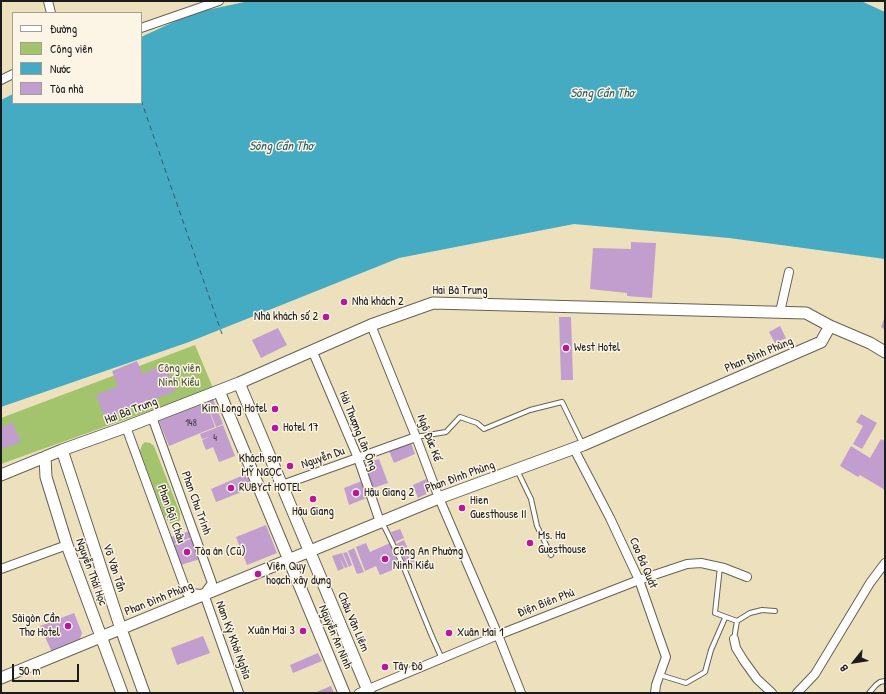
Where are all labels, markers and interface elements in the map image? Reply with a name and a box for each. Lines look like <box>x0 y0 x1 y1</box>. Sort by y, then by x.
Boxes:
legend <box>12 12 142 104</box>
text: Đường <box>50 20 77 37</box>
text: Công viên <box>50 40 93 57</box>
text: Nước <box>50 60 71 77</box>
text: Tòa nhà <box>50 80 83 97</box>
water label: Sông Cần Thơ <box>570 86 634 102</box>
water label: Sông Cần Thơ <box>249 139 313 155</box>
street label: Hai Bà Trưng <box>432 284 488 298</box>
place label: Nhà khách 2 <box>352 295 404 309</box>
marker: Nhà khách 2 <box>339 297 349 307</box>
place label: Nhà khách số 2 <box>254 310 318 324</box>
marker: Nhà khách số 2 <box>321 312 331 322</box>
street label: Phan Đình Phùng <box>723 334 795 376</box>
place label: West Hotel <box>574 341 620 355</box>
marker: West Hotel <box>561 343 571 353</box>
park label: Công viên Ninh Kiều <box>158 362 200 390</box>
street label: Hải Thượng Lãn Ông <box>336 389 380 473</box>
street label: Hai Bà Trưng <box>103 394 159 428</box>
place label: Kim Long Hotel <box>202 402 267 416</box>
marker: Kim Long Hotel <box>270 404 280 414</box>
street label: Ngô Đức Kế <box>413 412 445 464</box>
house number: 148 <box>185 417 197 429</box>
place label: Hotel 17 <box>283 421 319 435</box>
marker: Hotel 17 <box>270 423 280 433</box>
house number: 4 <box>213 432 217 444</box>
street label: Nguyễn Du <box>299 444 347 472</box>
place label: Khách sạn MỸ NGỌC <box>239 452 282 480</box>
street label: Phan Đình Phùng <box>423 458 497 496</box>
marker: Khách sạn MỸ NGỌC <box>285 461 295 471</box>
street label: Phan Chu Trinh <box>178 469 214 537</box>
place label: RUBYct HOTEL <box>239 481 302 495</box>
street label: Phan Bội Châu <box>154 483 188 545</box>
marker: RUBYct HOTEL <box>226 483 236 493</box>
place label: Hậu Giang 2 <box>364 486 414 500</box>
marker: Hậu Giang 2 <box>351 488 361 498</box>
marker: Hậu Giang <box>308 494 318 504</box>
place label: Hien Guesthouse II <box>470 494 527 522</box>
marker: Hien Guesthouse II <box>457 503 467 513</box>
place label: Hậu Giang <box>292 505 334 519</box>
place label: Ms. Ha Guesthouse <box>538 529 586 557</box>
street label: Cao Bá Quát <box>626 535 660 591</box>
street label: Nguyễn Thái Học <box>72 536 110 608</box>
marker: Ms. Ha Guesthouse <box>525 538 535 548</box>
street label: Võ Văn Tần <box>99 542 129 594</box>
place label: Tòa án (Cũ) <box>195 545 246 559</box>
place label: Công An Phường Ninh Kiều <box>393 545 463 573</box>
marker: Tòa án (Cũ) <box>182 547 192 557</box>
marker: Công An Phường Ninh Kiều <box>380 554 390 564</box>
place label: Viện Quy hoạch xây dựng <box>266 560 331 588</box>
marker: Viện Quy hoạch xây dựng <box>253 569 263 579</box>
street label: Phan Đình Phùng <box>123 579 195 619</box>
street label: Điện Biên Phủ <box>516 586 576 620</box>
street label: Châu Văn Liêm <box>334 590 372 654</box>
street label: Nam Kỳ Khởi Nghĩa <box>212 599 254 681</box>
street label: Nguyễn An Ninh <box>315 603 355 671</box>
place label: Sàigòn Cần Thơ Hotel <box>12 612 60 640</box>
marker: Sàigòn Cần Thơ Hotel <box>63 621 73 631</box>
place label: Xuân Mai 3 <box>247 624 295 638</box>
marker: Xuân Mai 3 <box>298 626 308 636</box>
place label: Xuân Mai 1 <box>457 626 504 640</box>
marker: Xuân Mai 1 <box>444 628 454 638</box>
north arrow <box>834 642 874 682</box>
scale bar <box>14 656 81 682</box>
place label: Tây Đô <box>393 660 423 674</box>
text: 50 m <box>19 662 40 679</box>
marker: Tây Đô <box>380 662 390 672</box>
text: B <box>836 662 851 674</box>

